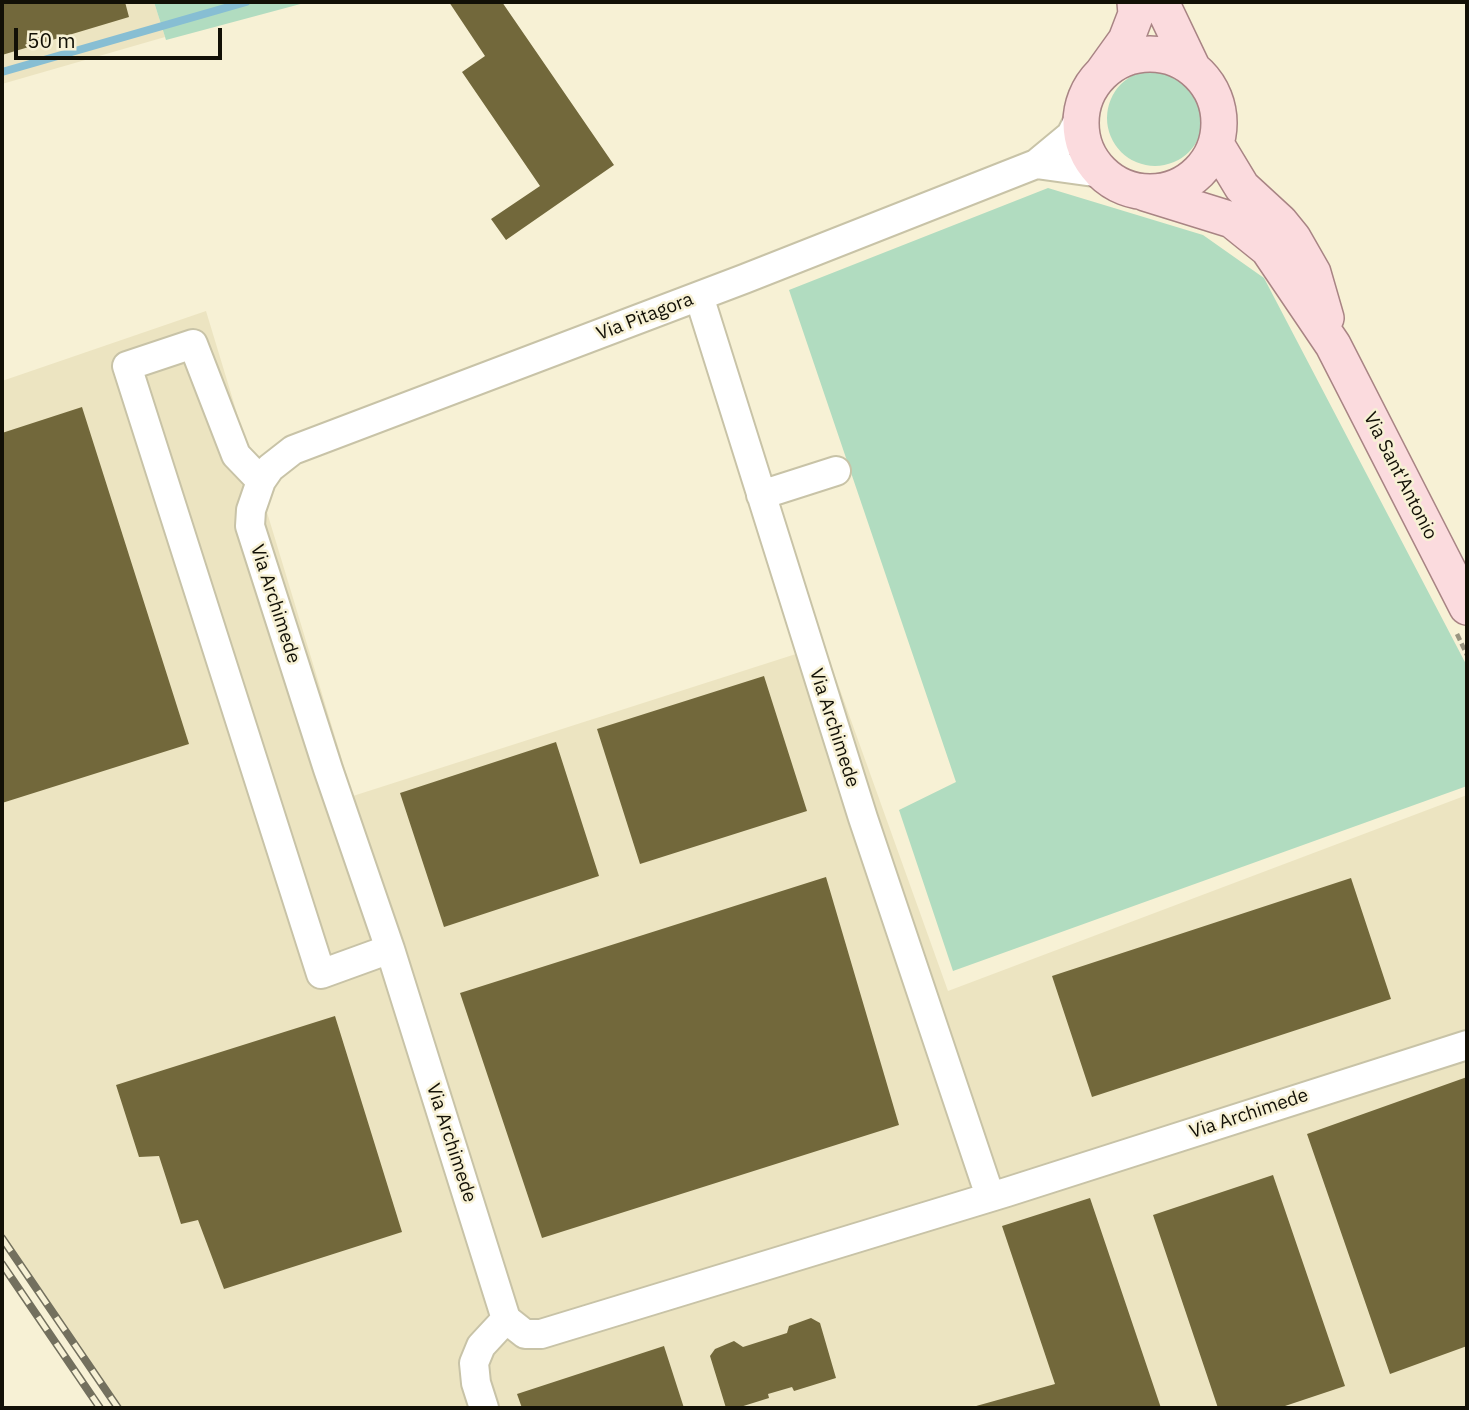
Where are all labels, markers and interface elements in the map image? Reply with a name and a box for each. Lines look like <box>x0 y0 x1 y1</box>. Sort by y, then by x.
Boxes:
scale bar <box>18 14 226 58</box>
text: 50 m <box>27 26 76 54</box>
street label: Via Pitagora <box>593 288 697 346</box>
street label: Via Sant'Antonio <box>1358 409 1442 543</box>
street label: Via Archimede <box>245 542 305 666</box>
street label: Via Archimede <box>804 666 864 790</box>
street label: Via Archimede <box>421 1081 481 1205</box>
street label: Via Archimede <box>1187 1084 1311 1144</box>

